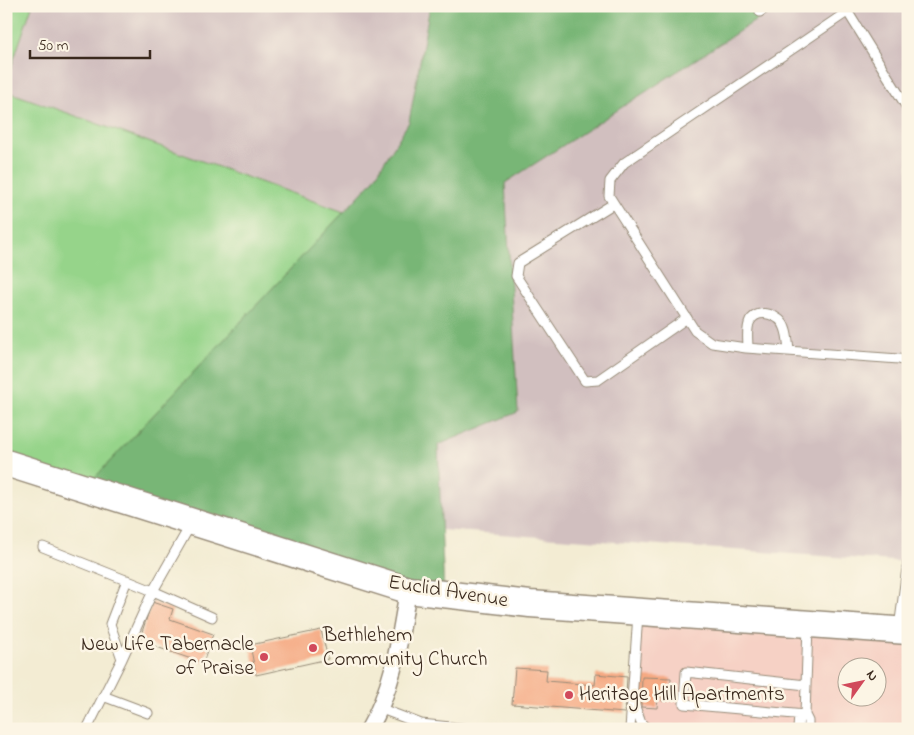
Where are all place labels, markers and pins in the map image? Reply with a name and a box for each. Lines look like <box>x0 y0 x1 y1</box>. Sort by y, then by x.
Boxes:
place label: Bethlehem Community Church <box>322 621 487 677</box>
place label: New Life Tabernacle of Praise <box>81 630 255 684</box>
marker: Bethlehem Community Church <box>307 642 319 654</box>
marker: New Life Tabernacle of Praise <box>258 651 270 663</box>
place label: Heritage Hill Apartments <box>579 680 785 712</box>
marker: Heritage Hill Apartments <box>563 689 575 701</box>

